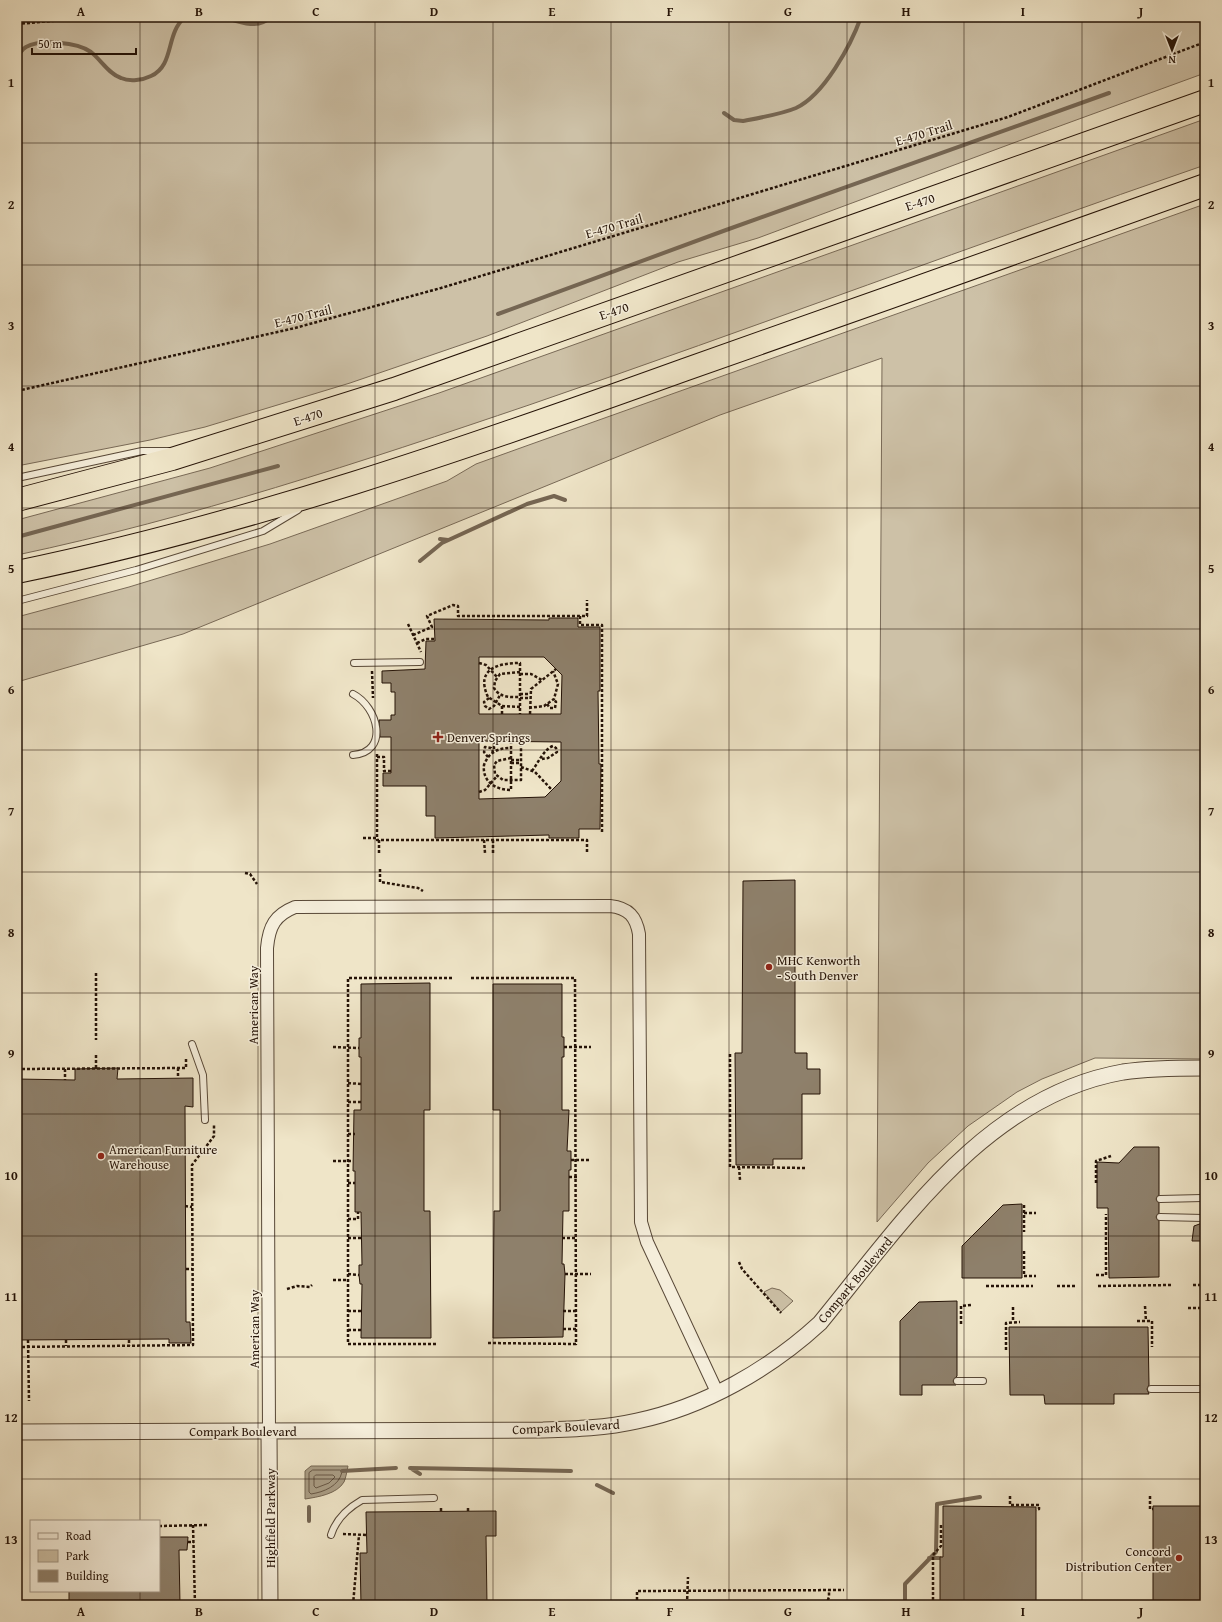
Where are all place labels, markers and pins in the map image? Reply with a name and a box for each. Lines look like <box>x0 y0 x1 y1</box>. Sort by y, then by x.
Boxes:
place label: Denver Springs <box>447 728 530 747</box>
marker: Denver Springs <box>432 731 444 743</box>
place label: MHC Kenworth - South Denver <box>777 951 861 985</box>
marker: MHC Kenworth - South Denver <box>764 962 774 972</box>
place label: American Furniture Warehouse <box>109 1140 217 1174</box>
marker: American Furniture Warehouse <box>96 1151 106 1161</box>
place label: Concord Distribution Center <box>1065 1542 1172 1576</box>
marker: Concord Distribution Center <box>1174 1553 1184 1563</box>

